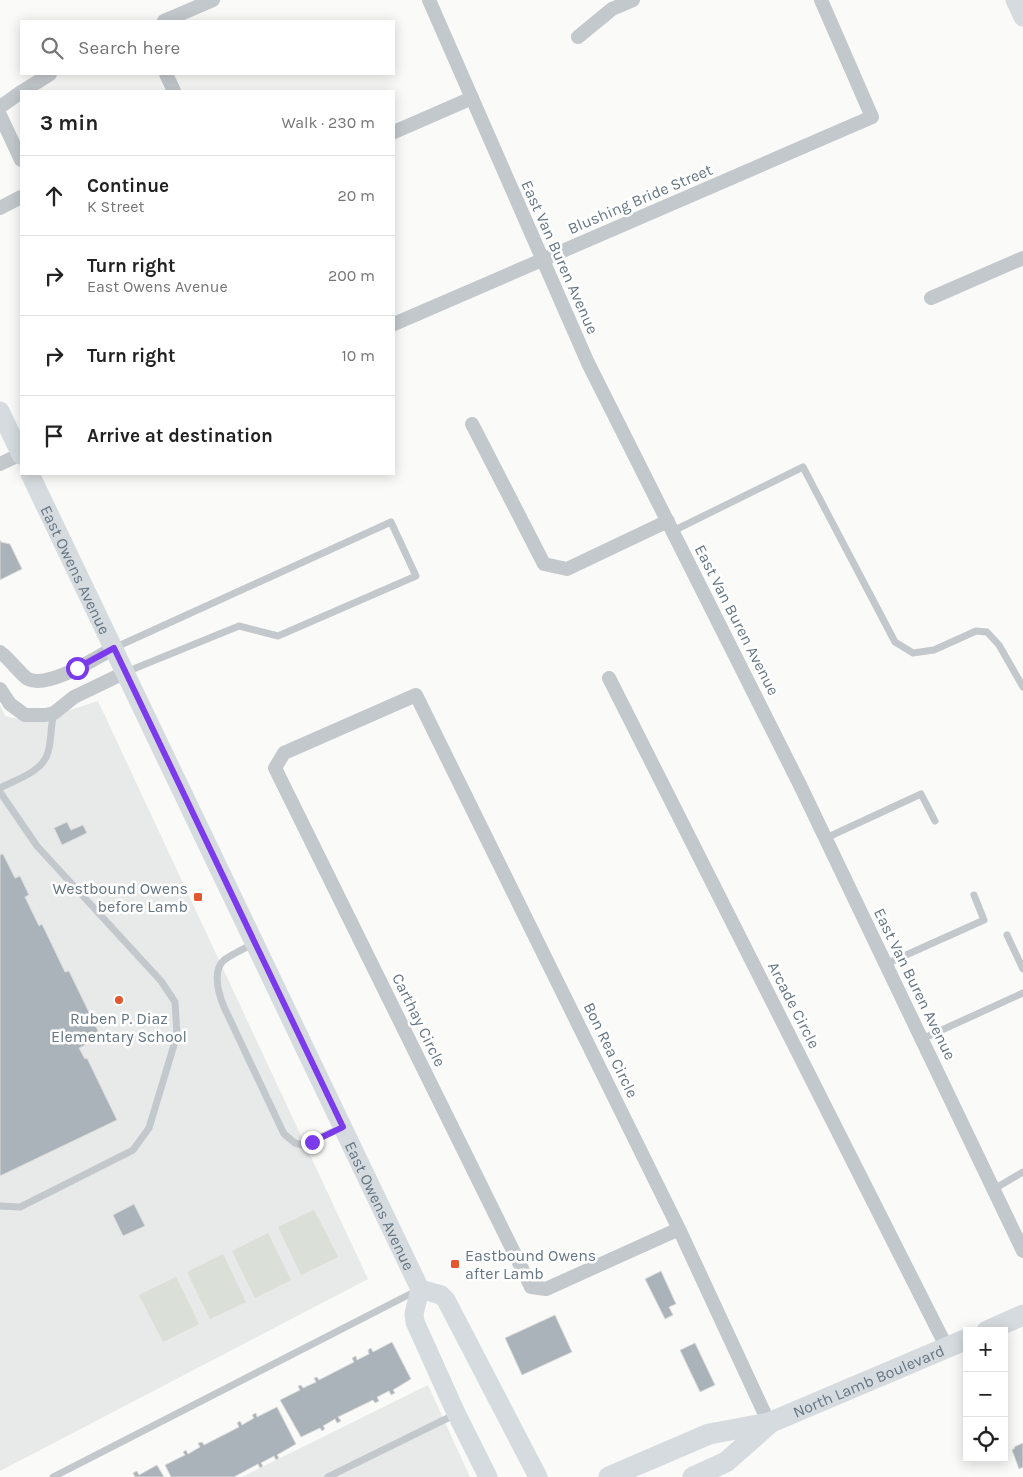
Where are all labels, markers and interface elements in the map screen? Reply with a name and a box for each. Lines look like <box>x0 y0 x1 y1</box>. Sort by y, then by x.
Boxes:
search box <box>20 20 395 75</box>
icon: search <box>38 34 66 62</box>
text: Search here <box>78 37 180 59</box>
text: 3 min <box>40 111 98 135</box>
text: Walk · 230 m <box>281 113 375 132</box>
street label: Blushing Bride Street <box>565 160 715 238</box>
text: Continue <box>87 175 169 197</box>
street label: East Van Buren Avenue <box>517 177 603 337</box>
icon: ahead <box>40 182 68 210</box>
text: 20 m <box>337 186 375 205</box>
text: K Street <box>87 197 144 216</box>
text: Turn right <box>87 255 176 277</box>
icon: right <box>40 262 68 290</box>
text: 200 m <box>328 266 375 285</box>
text: East Owens Avenue <box>87 277 228 296</box>
icon: right <box>40 342 68 370</box>
text: Turn right <box>87 345 176 367</box>
text: 10 m <box>341 346 375 365</box>
icon: arrive <box>40 422 68 450</box>
text: Arrive at destination <box>87 425 273 447</box>
street label: East Owens Avenue <box>37 502 115 637</box>
street label: East Van Buren Avenue <box>691 541 783 699</box>
route start <box>66 657 89 680</box>
place label: Westbound Owens before Lamb <box>53 879 188 916</box>
marker: Westbound Owens before Lamb <box>192 891 204 903</box>
street label: East Van Buren Avenue <box>870 905 960 1063</box>
street label: Arcade Circle <box>764 958 824 1052</box>
street label: Carthay Circle <box>388 970 450 1070</box>
marker: Ruben P. Diaz Elementary School <box>113 994 125 1006</box>
street label: Bon Rea Circle <box>580 999 642 1101</box>
place label: Ruben P. Diaz Elementary School <box>51 1009 187 1046</box>
route end <box>301 1131 324 1154</box>
street label: East Owens Avenue <box>341 1138 419 1273</box>
place label: Eastbound Owens after Lamb <box>465 1246 596 1283</box>
marker: Eastbound Owens after Lamb <box>449 1258 461 1270</box>
map controls <box>963 1327 1008 1462</box>
button: + <box>963 1327 1008 1372</box>
street label: North Lamb Boulevard <box>790 1340 947 1421</box>
button: − <box>963 1372 1008 1417</box>
button: locate <box>963 1417 1008 1462</box>

